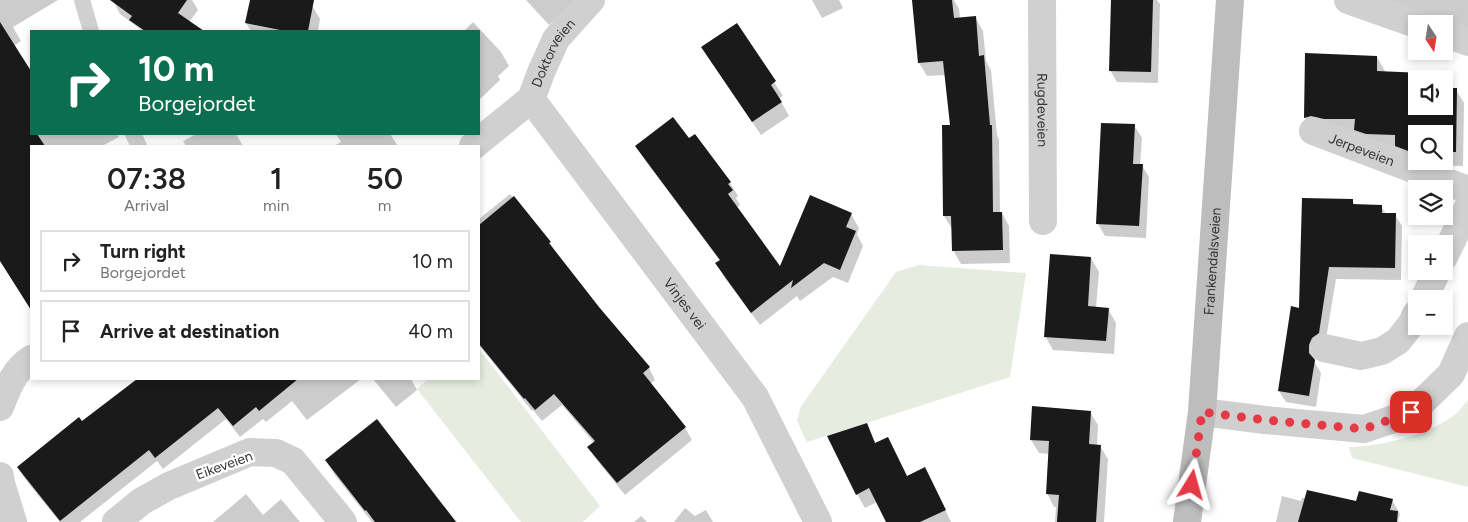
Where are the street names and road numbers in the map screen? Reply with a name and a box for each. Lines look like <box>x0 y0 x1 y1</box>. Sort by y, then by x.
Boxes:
street label: Doktorveien <box>528 15 579 90</box>
street label: Rugdeveien <box>1033 73 1051 147</box>
street label: Jerpeveien <box>1326 130 1397 170</box>
street label: Frankendalsveien <box>1201 207 1225 316</box>
street label: Vinjes vei <box>660 275 709 333</box>
street label: Eikeveien <box>193 447 255 484</box>

